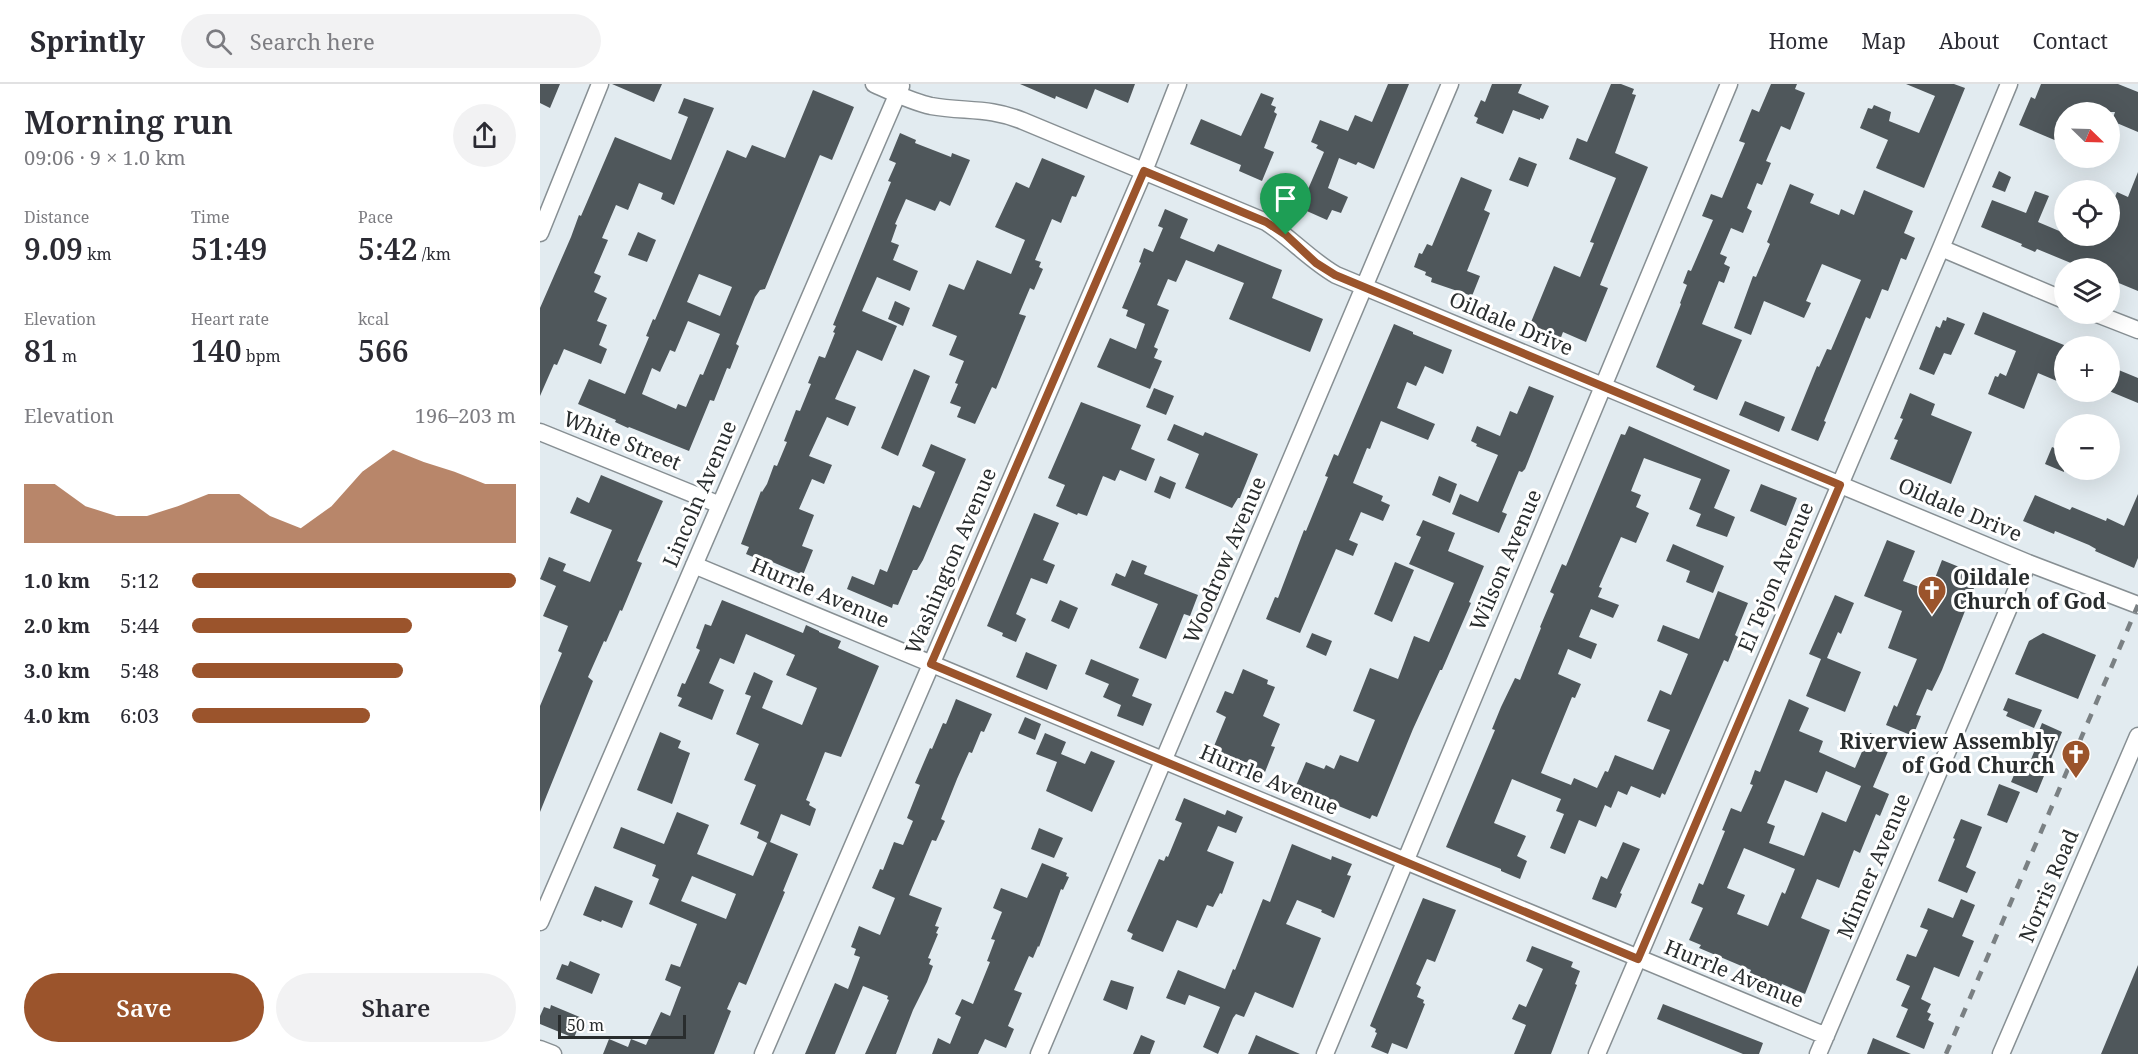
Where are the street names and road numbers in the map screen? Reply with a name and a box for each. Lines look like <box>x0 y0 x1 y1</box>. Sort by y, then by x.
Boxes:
street label: Oildale Drive <box>1445 284 1578 362</box>
street label: White Street <box>559 404 685 476</box>
street label: Lincoln Avenue <box>656 416 743 571</box>
street label: Washington Avenue <box>898 463 1002 658</box>
street label: Oildale Drive <box>1894 470 2027 548</box>
street label: Woodrow Avenue <box>1176 472 1272 647</box>
street label: Wilson Avenue <box>1463 485 1547 635</box>
street label: El Tejon Avenue <box>1731 497 1819 656</box>
street label: Hurrle Avenue <box>747 550 894 634</box>
street label: Hurrle Avenue <box>1196 737 1343 821</box>
street label: Minner Avenue <box>1830 789 1916 942</box>
street label: Norris Road <box>2012 825 2084 946</box>
street label: Hurrle Avenue <box>1661 932 1808 1014</box>

